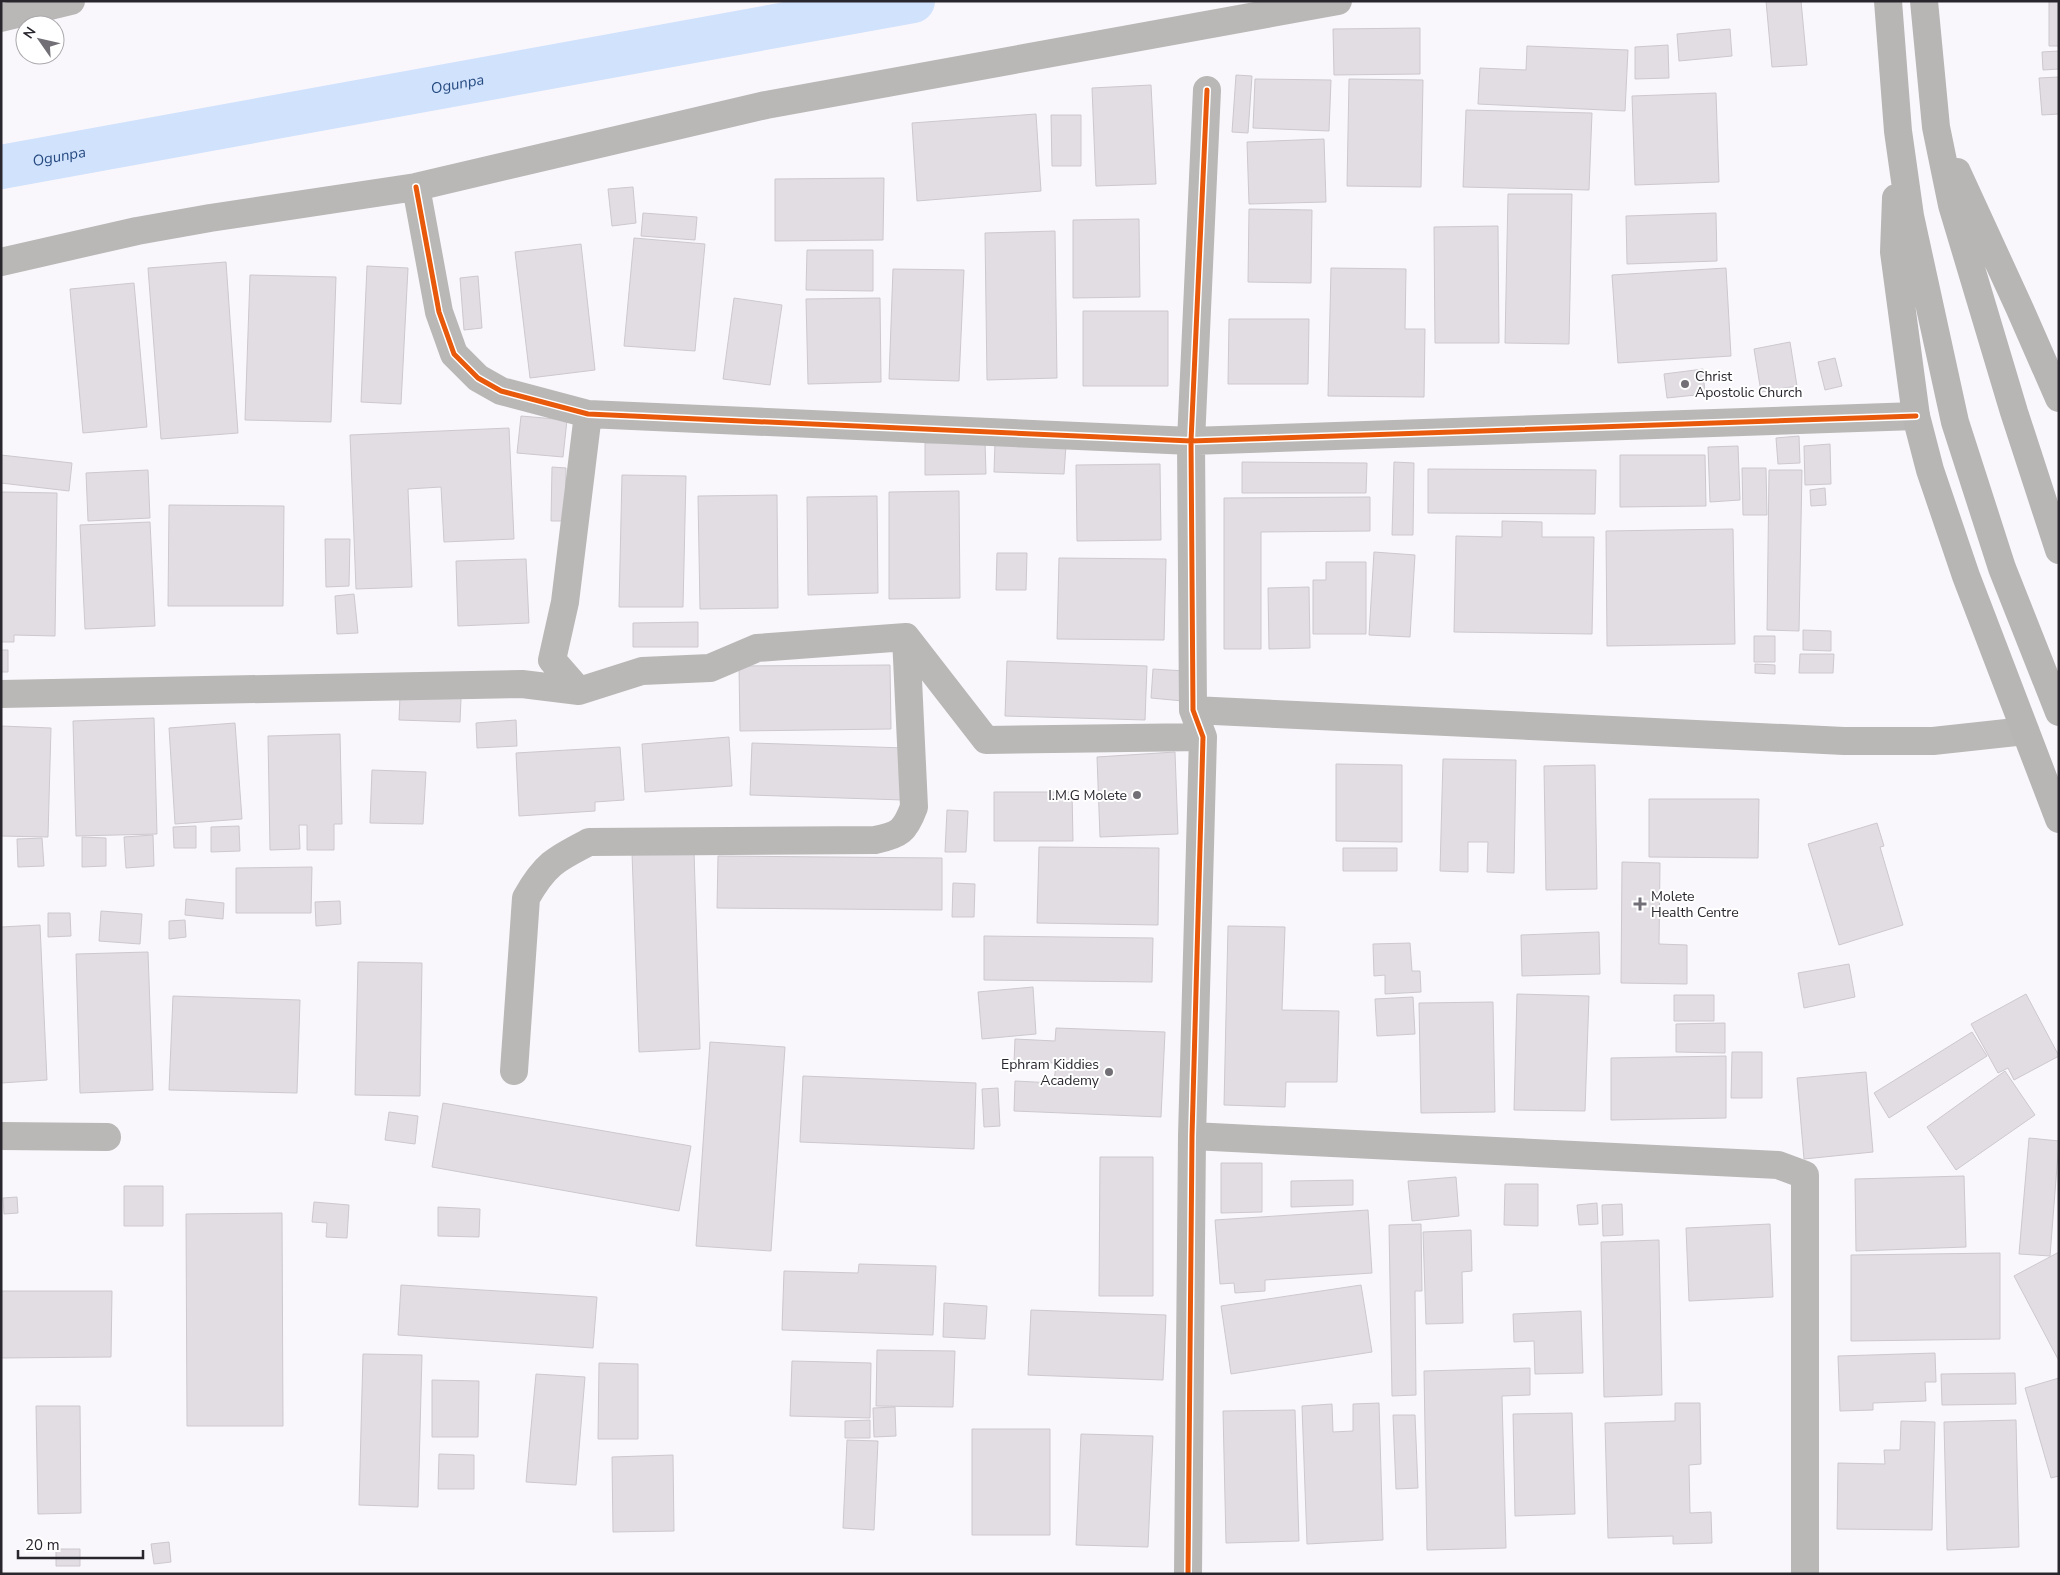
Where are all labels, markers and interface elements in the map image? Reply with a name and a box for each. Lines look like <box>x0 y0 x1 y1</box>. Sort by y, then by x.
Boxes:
north arrow <box>15 15 65 65</box>
text: N <box>19 23 40 43</box>
water label: Ogunpa <box>429 69 486 99</box>
water label: Ogunpa <box>31 142 87 171</box>
place label: Christ Apostolic Church <box>1695 367 1803 402</box>
marker: Christ Apostolic Church <box>1679 378 1691 390</box>
place label: I.M.G Molete <box>1048 786 1127 805</box>
marker: I.M.G Molete <box>1131 789 1143 801</box>
place label: Molete Health Centre <box>1651 887 1739 922</box>
marker: Molete Health Centre <box>1633 897 1647 911</box>
place label: Ephram Kiddies Academy <box>1001 1055 1100 1090</box>
marker: Ephram Kiddies Academy <box>1103 1066 1115 1078</box>
scale bar <box>18 1528 142 1560</box>
text: 20 m <box>25 1535 60 1555</box>

